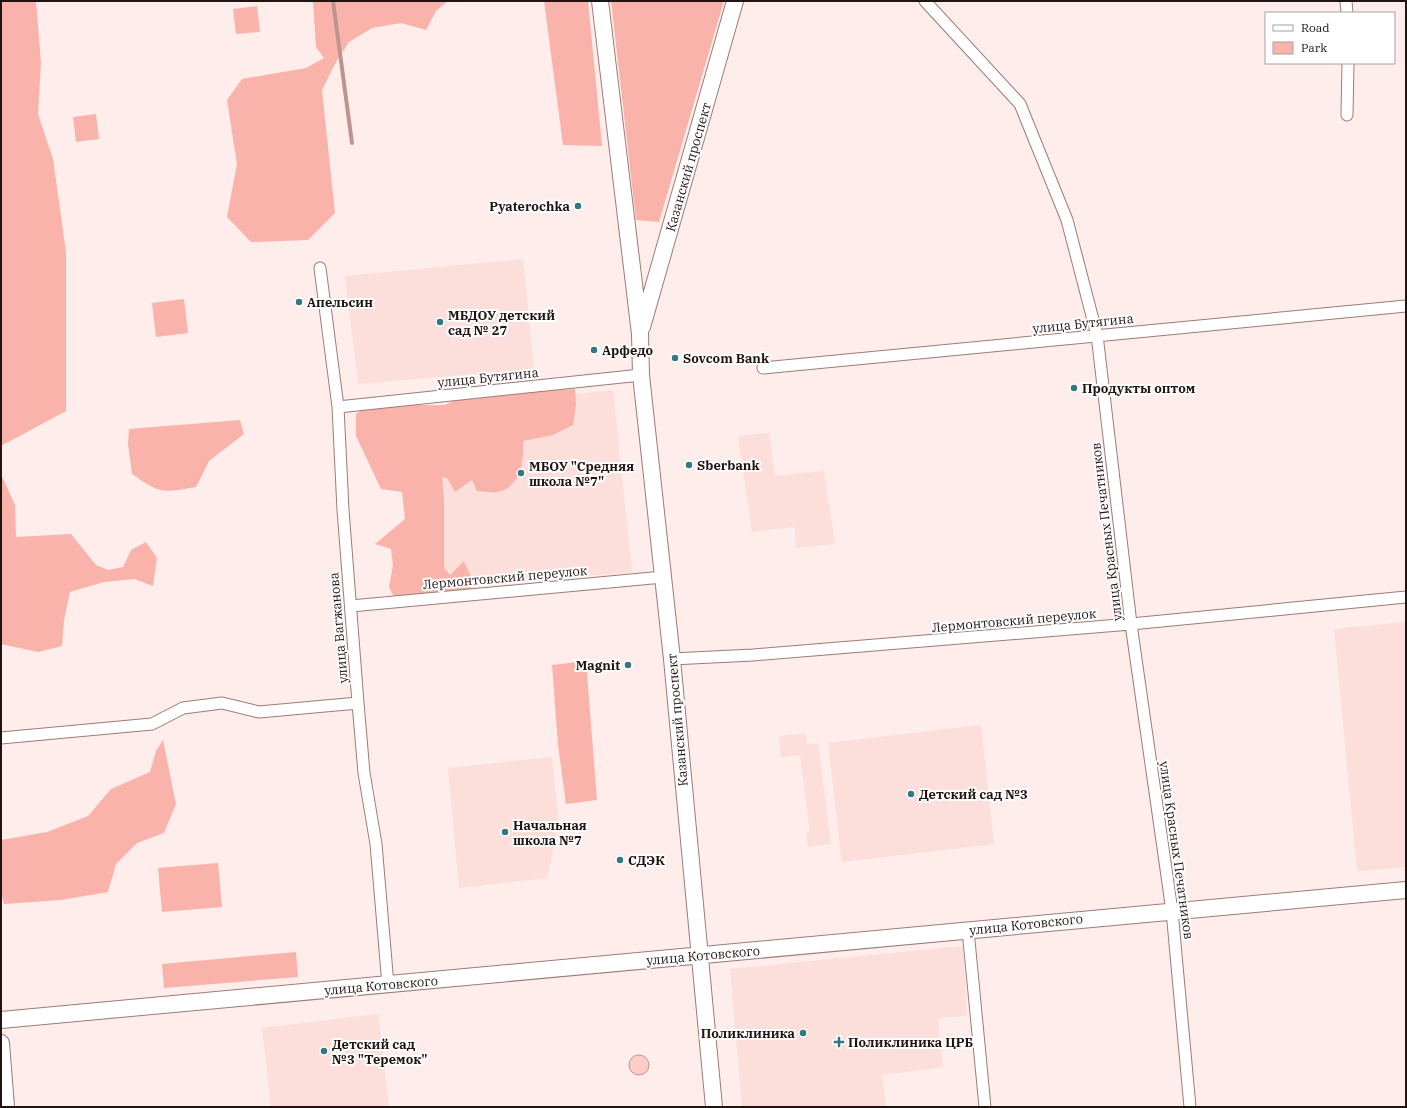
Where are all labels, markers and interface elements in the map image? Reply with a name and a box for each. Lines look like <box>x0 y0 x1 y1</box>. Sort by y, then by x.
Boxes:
legend <box>1265 12 1395 64</box>
text: Road <box>1301 20 1330 35</box>
text: Park <box>1301 40 1327 55</box>
street label: Казанский проспект <box>662 101 715 234</box>
place label: Pyaterochka <box>489 198 571 215</box>
marker: Pyaterochka <box>573 201 583 211</box>
place label: Апельсин <box>307 294 373 311</box>
marker: Апельсин <box>294 297 304 307</box>
place label: МБДОУ детский сад № 27 <box>448 307 555 339</box>
street label: улица Бутягина <box>1032 310 1134 337</box>
marker: МБДОУ детский сад № 27 <box>435 317 445 327</box>
place label: Арфедо <box>602 342 653 359</box>
marker: Арфедо <box>589 345 599 355</box>
place label: Sovcom Bank <box>683 350 770 367</box>
marker: Sovcom Bank <box>670 353 680 363</box>
street label: улица Бутягина <box>437 364 539 391</box>
place label: Продукты оптом <box>1082 380 1196 397</box>
marker: Продукты оптом <box>1069 383 1079 393</box>
street label: улица Красных Печатников <box>1087 442 1126 622</box>
place label: Sberbank <box>697 457 760 474</box>
place label: МБОУ "Средняя школа №7" <box>529 458 634 490</box>
marker: Sberbank <box>684 460 694 470</box>
marker: МБОУ "Средняя школа №7" <box>516 468 526 478</box>
street label: Лермонтовский переулок <box>422 562 588 593</box>
street label: улица Вагжанова <box>325 572 352 684</box>
street label: Лермонтовский переулок <box>931 605 1097 636</box>
street label: Казанский проспект <box>663 653 692 787</box>
place label: Magnit <box>576 657 620 674</box>
marker: Magnit <box>623 660 633 670</box>
street label: улица Красных Печатников <box>1156 760 1197 940</box>
place label: Детский сад №3 <box>919 786 1028 803</box>
marker: Детский сад №3 <box>906 789 916 799</box>
place label: Начальная школа №7 <box>513 817 587 849</box>
marker: Начальная школа №7 <box>500 827 510 837</box>
place label: СДЭК <box>628 852 665 869</box>
marker: СДЭК <box>615 855 625 865</box>
street label: улица Котовского <box>968 910 1084 939</box>
street label: улица Котовского <box>646 942 761 969</box>
street label: улица Котовского <box>324 972 439 999</box>
place label: Поликлиника <box>701 1025 796 1042</box>
marker: Поликлиника <box>798 1028 808 1038</box>
place label: Поликлиника ЦРБ <box>848 1034 974 1051</box>
place label: Детский сад №3 "Теремок" <box>332 1036 427 1068</box>
marker: Поликлиника ЦРБ <box>833 1036 845 1048</box>
marker: Детский сад №3 "Теремок" <box>319 1046 329 1056</box>

